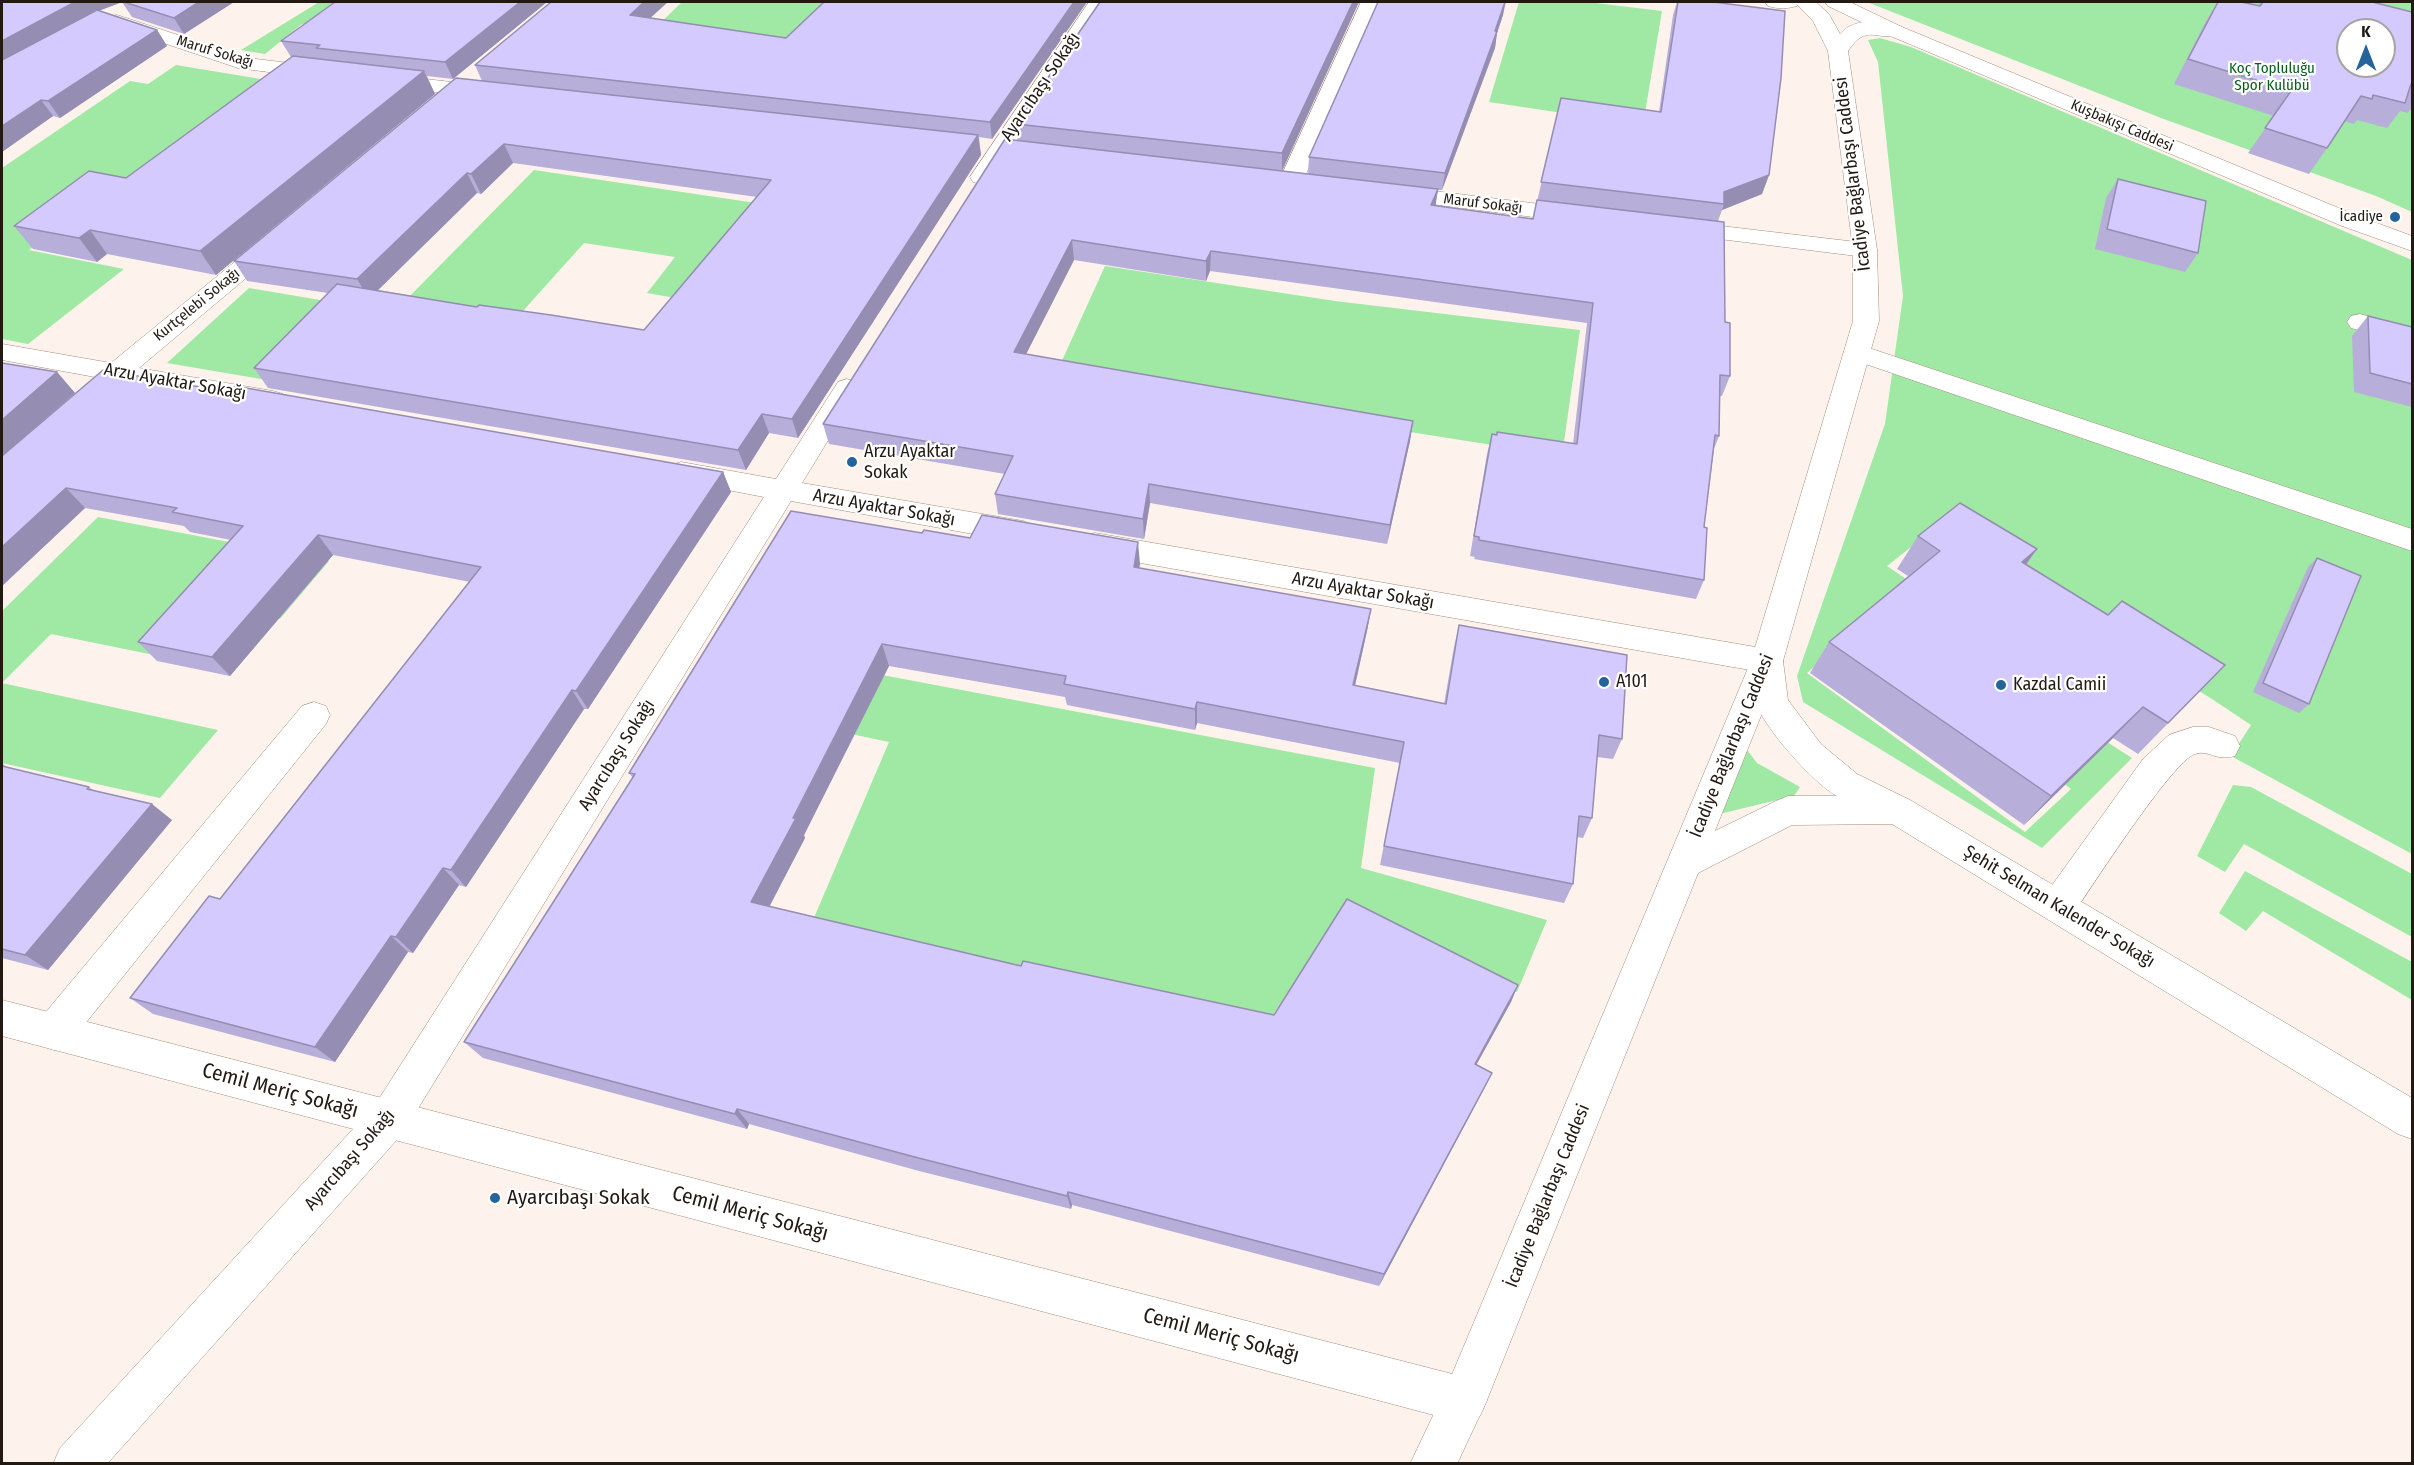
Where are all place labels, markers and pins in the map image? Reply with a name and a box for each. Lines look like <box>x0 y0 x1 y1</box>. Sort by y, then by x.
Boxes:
place label: İcadiye <box>2340 208 2383 226</box>
marker: İcadiye <box>2388 210 2402 224</box>
place label: Arzu Ayaktar Sokak <box>864 441 955 484</box>
marker: Arzu Ayaktar Sokak <box>845 455 859 469</box>
place label: A101 <box>1616 671 1648 693</box>
place label: Kazdal Camii <box>2013 674 2106 696</box>
marker: A101 <box>1597 675 1611 689</box>
marker: Kazdal Camii <box>1994 678 2008 692</box>
place label: Ayarcıbaşı Sokak <box>507 1185 650 1211</box>
marker: Ayarcıbaşı Sokak <box>488 1191 502 1205</box>

